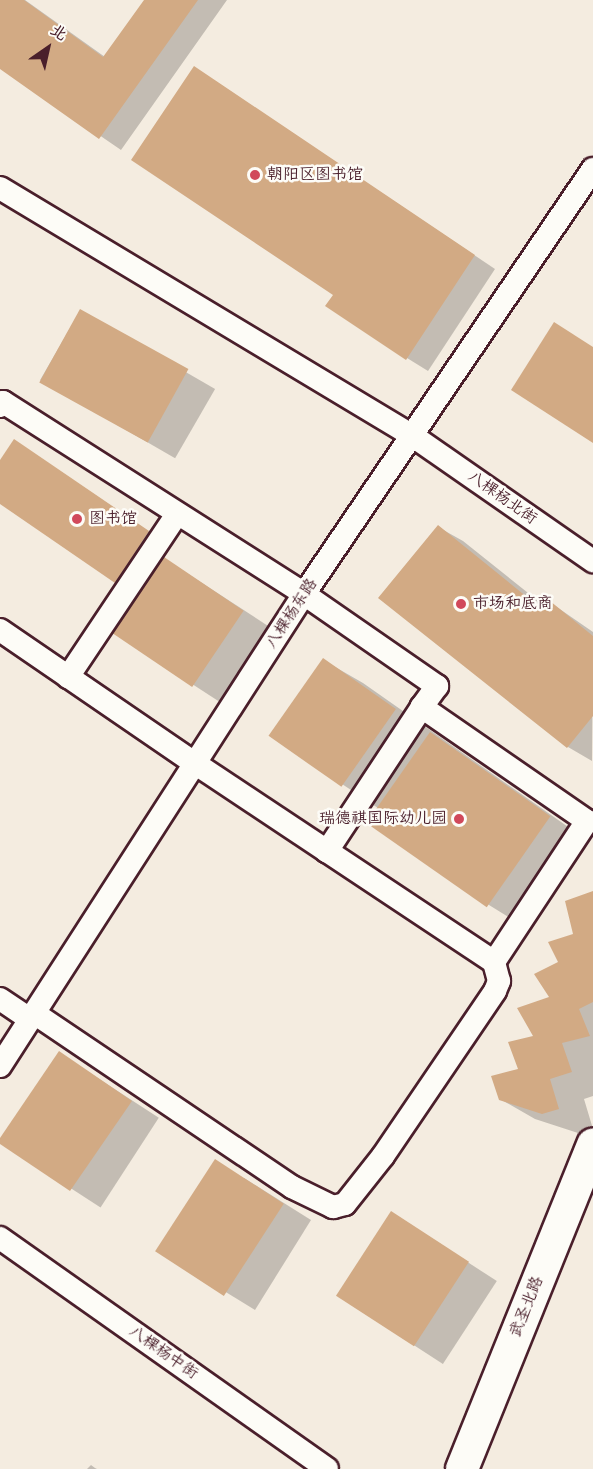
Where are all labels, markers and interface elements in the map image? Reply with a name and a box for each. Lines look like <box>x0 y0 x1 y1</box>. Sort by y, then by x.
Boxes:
north arrow <box>18 18 78 78</box>
text: 北 <box>45 18 72 47</box>
place label: 朝阳区图书馆 <box>267 165 363 185</box>
marker: 朝阳区图书馆 <box>248 168 262 182</box>
street label: 八棵杨北街 <box>464 467 540 529</box>
place label: 图书馆 <box>89 509 137 529</box>
marker: 图书馆 <box>70 512 84 526</box>
street label: 八棵杨东路 <box>262 575 322 653</box>
place label: 市场和底商 <box>473 594 553 614</box>
marker: 市场和底商 <box>454 597 468 611</box>
place label: 瑞德祺国际幼儿园 <box>319 809 447 829</box>
marker: 瑞德祺国际幼儿园 <box>452 812 466 826</box>
street label: 武圣北路 <box>506 1274 548 1340</box>
street label: 八棵杨中街 <box>125 1322 201 1384</box>

